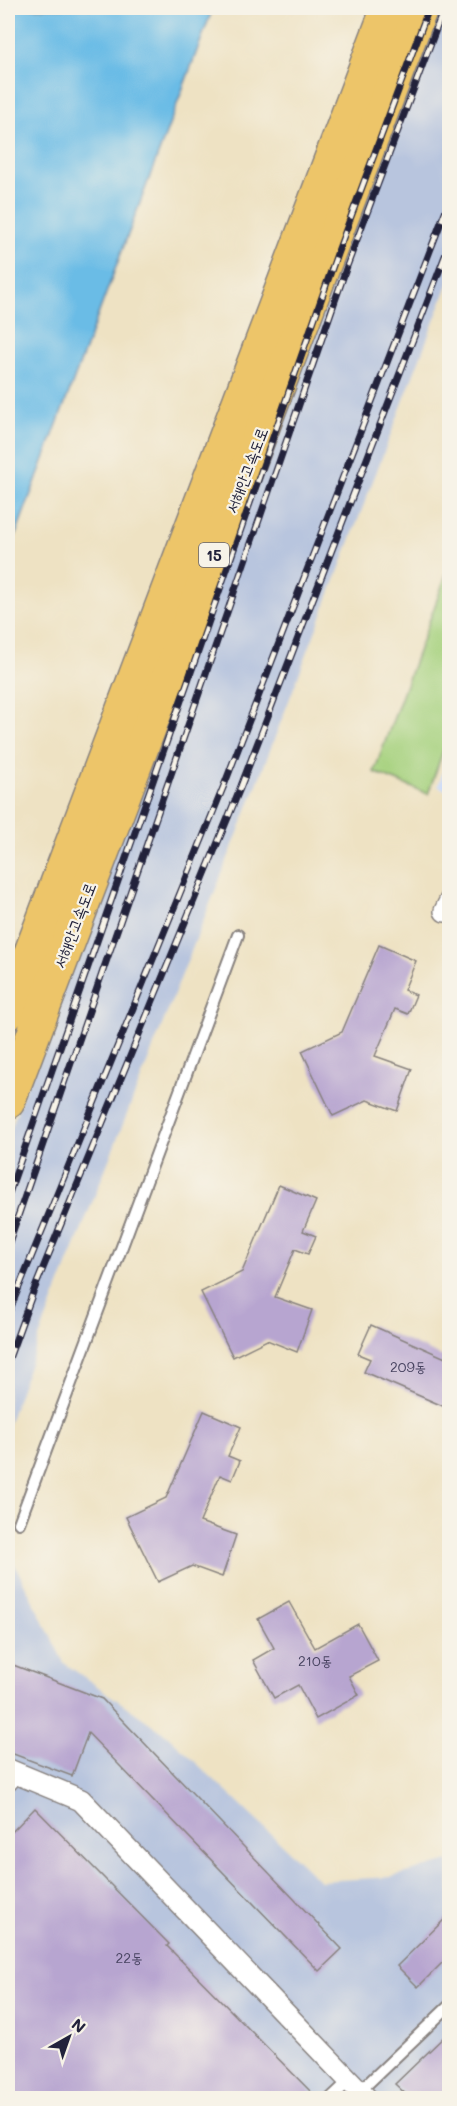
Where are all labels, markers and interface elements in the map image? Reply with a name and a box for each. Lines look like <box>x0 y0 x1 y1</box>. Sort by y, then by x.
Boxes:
street label: 서해안고속도로 <box>220 424 272 516</box>
road number: 15 <box>199 543 229 567</box>
street label: 서해안고속도로 <box>48 879 100 971</box>
house number: 209동 <box>390 1357 426 1376</box>
house number: 210동 <box>298 1651 332 1670</box>
house number: 22동 <box>116 1948 142 1967</box>
north arrow <box>39 2007 99 2067</box>
text: N <box>68 2013 90 2037</box>

